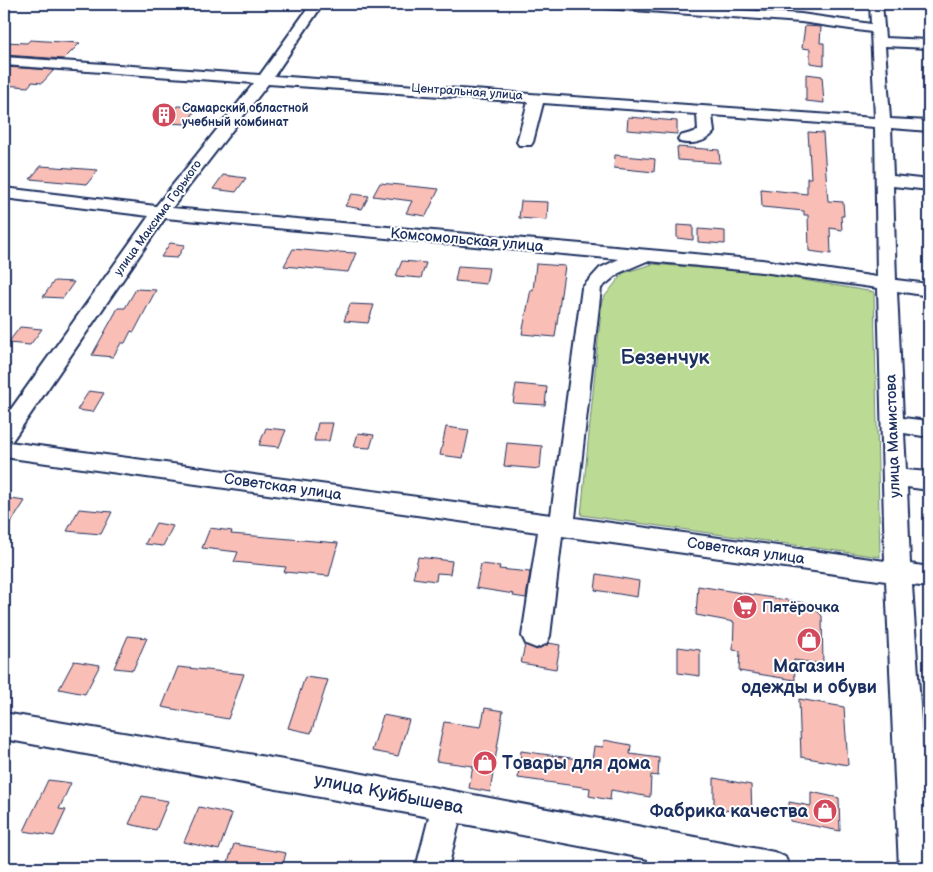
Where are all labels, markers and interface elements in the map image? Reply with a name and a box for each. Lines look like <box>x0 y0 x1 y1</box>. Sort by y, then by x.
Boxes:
street label: Центральная улица <box>411 81 523 103</box>
place label: Самарский областной учебный комбинат <box>182 101 308 130</box>
building icon: Самарский областной учебный комбинат <box>151 102 177 128</box>
street label: улица Максима Горького <box>111 157 205 279</box>
street label: Комсомольская улица <box>389 224 545 256</box>
district label: Безенчук <box>621 346 710 370</box>
street label: улица Мамистова <box>881 374 905 498</box>
street label: Советская улица <box>223 469 343 505</box>
street label: Советская улица <box>686 533 806 569</box>
supermarket icon: Пятёрочка <box>732 594 758 620</box>
place label: Пятёрочка <box>762 598 840 617</box>
shop icon: Магазин одежды и обуви <box>796 627 822 653</box>
place label: Магазин одежды и обуви <box>741 656 877 698</box>
shop icon: Товары для дома <box>472 750 498 776</box>
place label: Товары для дома <box>502 753 651 774</box>
street label: улица Куйбышева <box>313 769 466 819</box>
shop icon: Фабрика качества <box>812 798 838 824</box>
place label: Фабрика качества <box>650 801 809 822</box>

